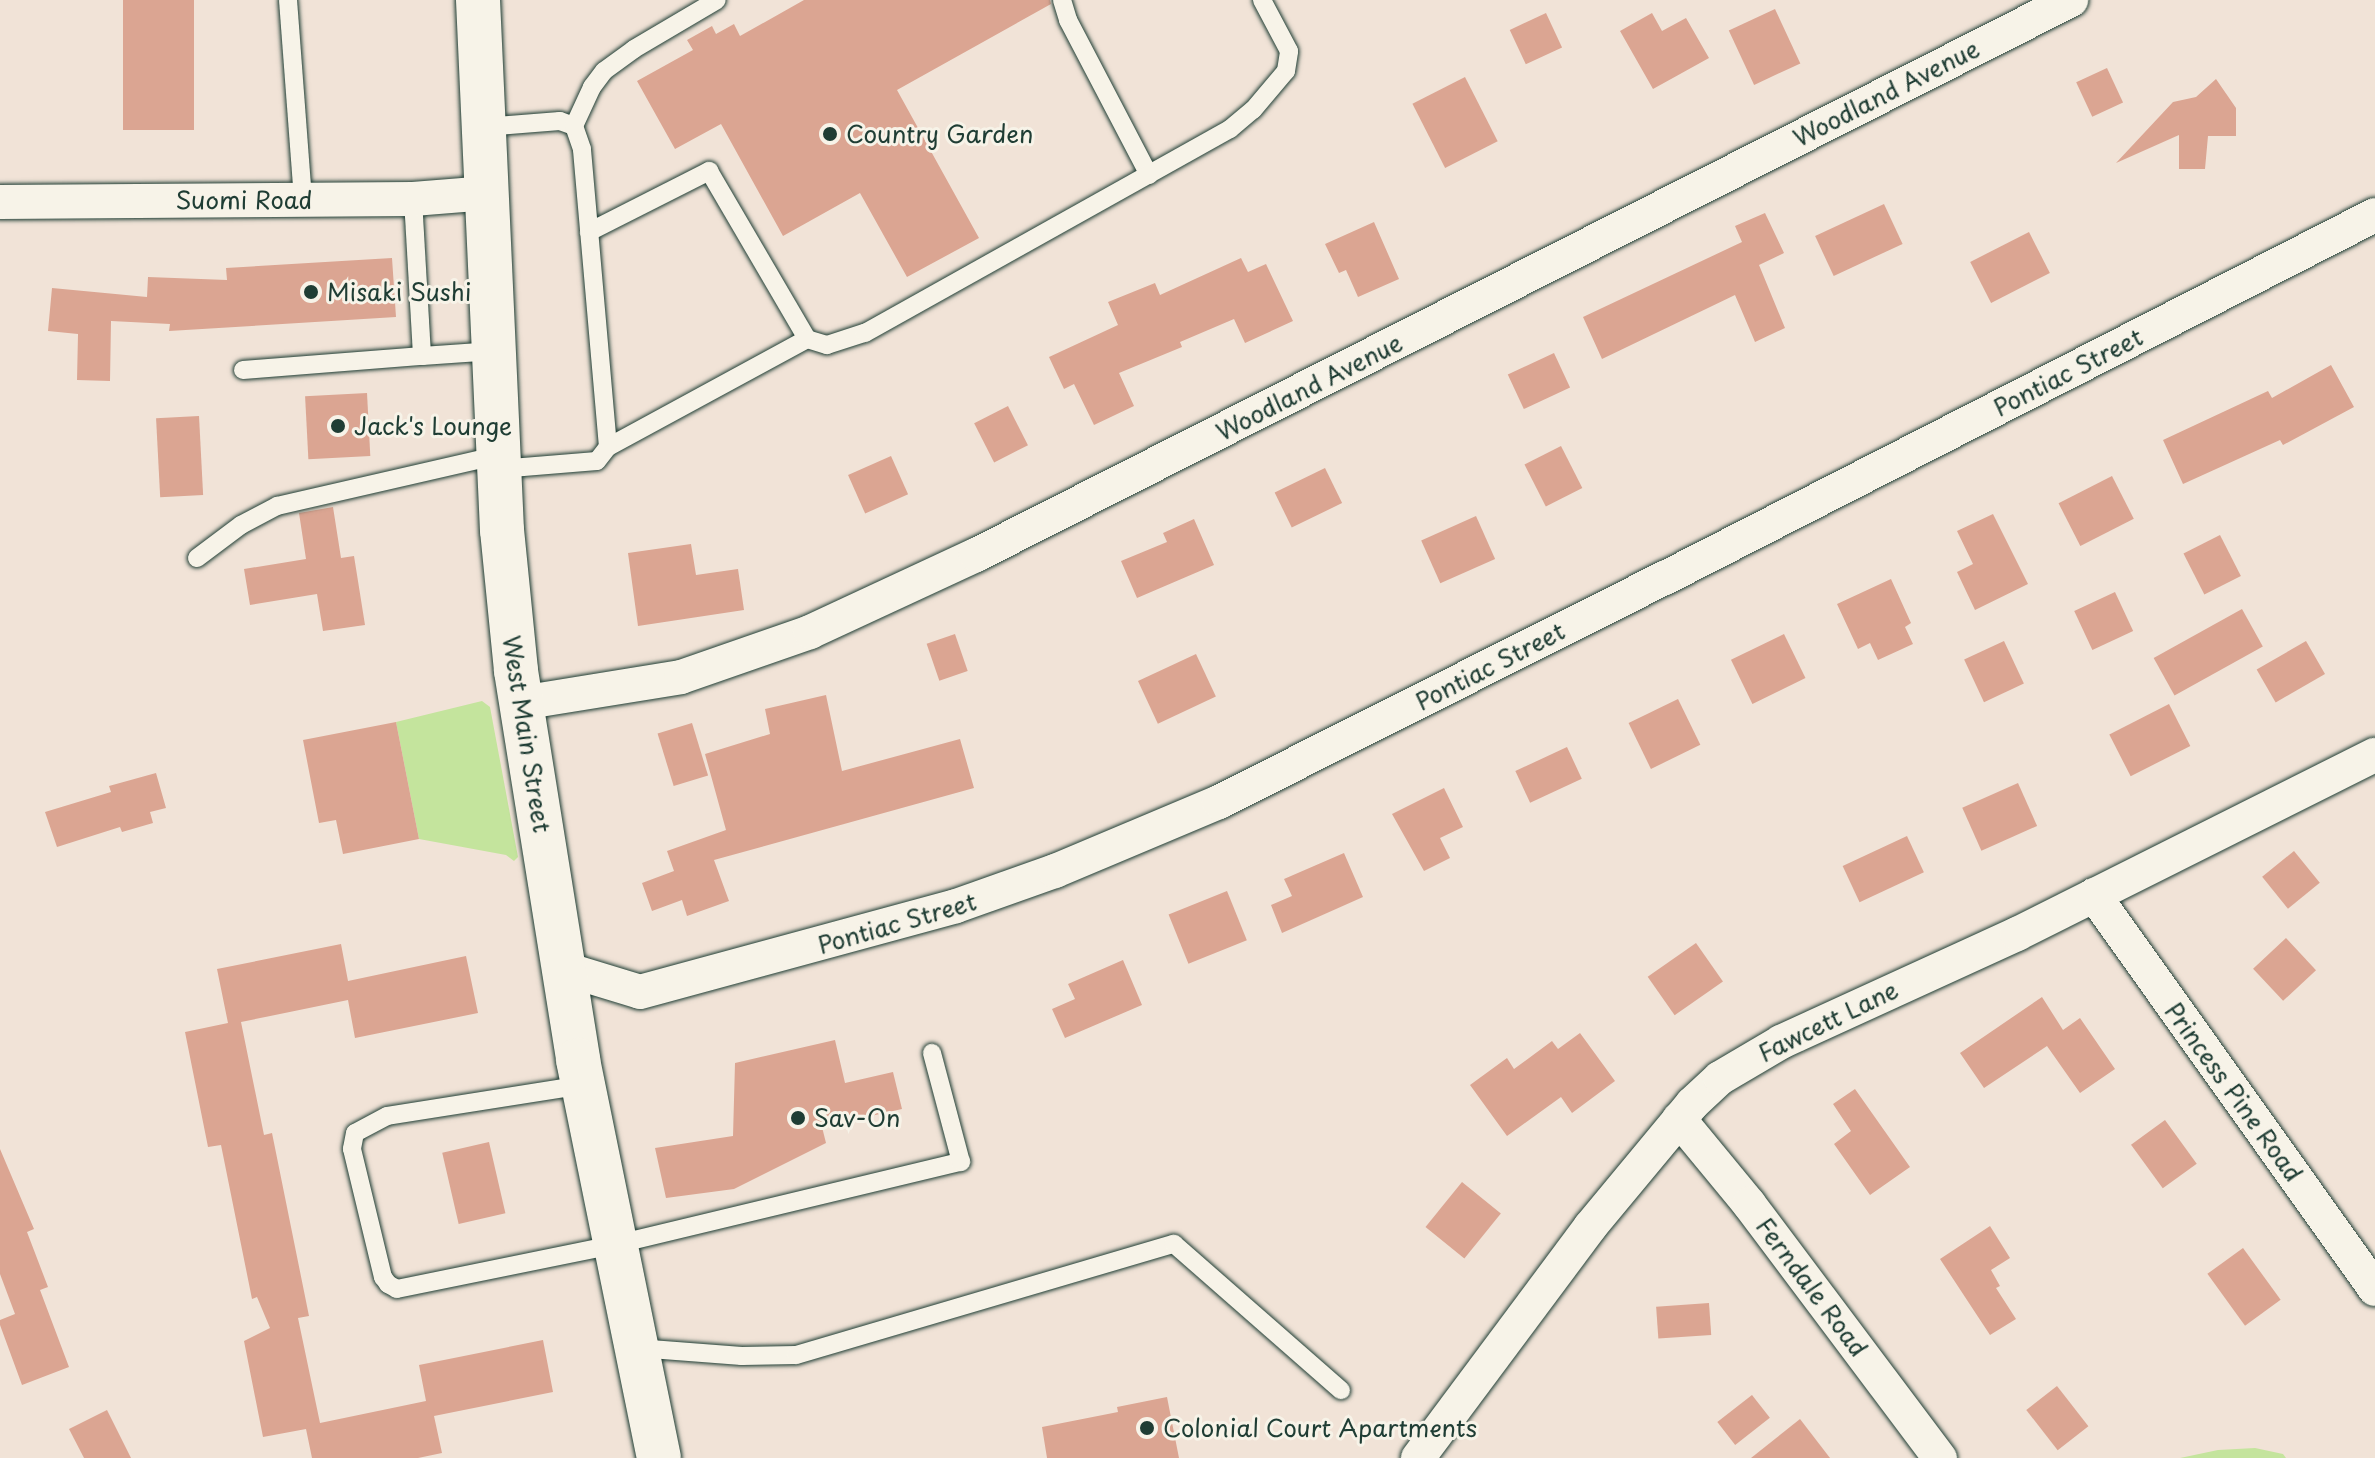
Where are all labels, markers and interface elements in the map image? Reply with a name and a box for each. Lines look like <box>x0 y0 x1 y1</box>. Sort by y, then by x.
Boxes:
street label: Woodland Avenue <box>1789 34 1983 152</box>
place label: Country Garden <box>846 120 1033 148</box>
marker: Country Garden <box>821 125 839 143</box>
street label: Suomi Road <box>175 186 313 214</box>
place label: Misaki Sushi <box>327 278 472 306</box>
marker: Misaki Sushi <box>302 283 320 301</box>
street label: Pontiac Street <box>1988 322 2148 422</box>
street label: Woodland Avenue <box>1212 328 1406 446</box>
place label: Jack's Lounge <box>354 412 513 440</box>
marker: Jack's Lounge <box>329 417 347 435</box>
street label: Pontiac Street <box>1410 616 1570 716</box>
street label: West Main Street <box>497 632 557 836</box>
street label: Pontiac Street <box>814 886 980 960</box>
street label: Fawcett Lane <box>1753 975 1903 1067</box>
street label: Princess Pine Road <box>2159 997 2309 1187</box>
place label: Sav-On <box>814 1104 900 1132</box>
marker: Sav-On <box>789 1109 807 1127</box>
street label: Ferndale Road <box>1750 1212 1874 1362</box>
place label: Colonial Court Apartments <box>1163 1414 1478 1442</box>
marker: Colonial Court Apartments <box>1138 1419 1156 1437</box>

